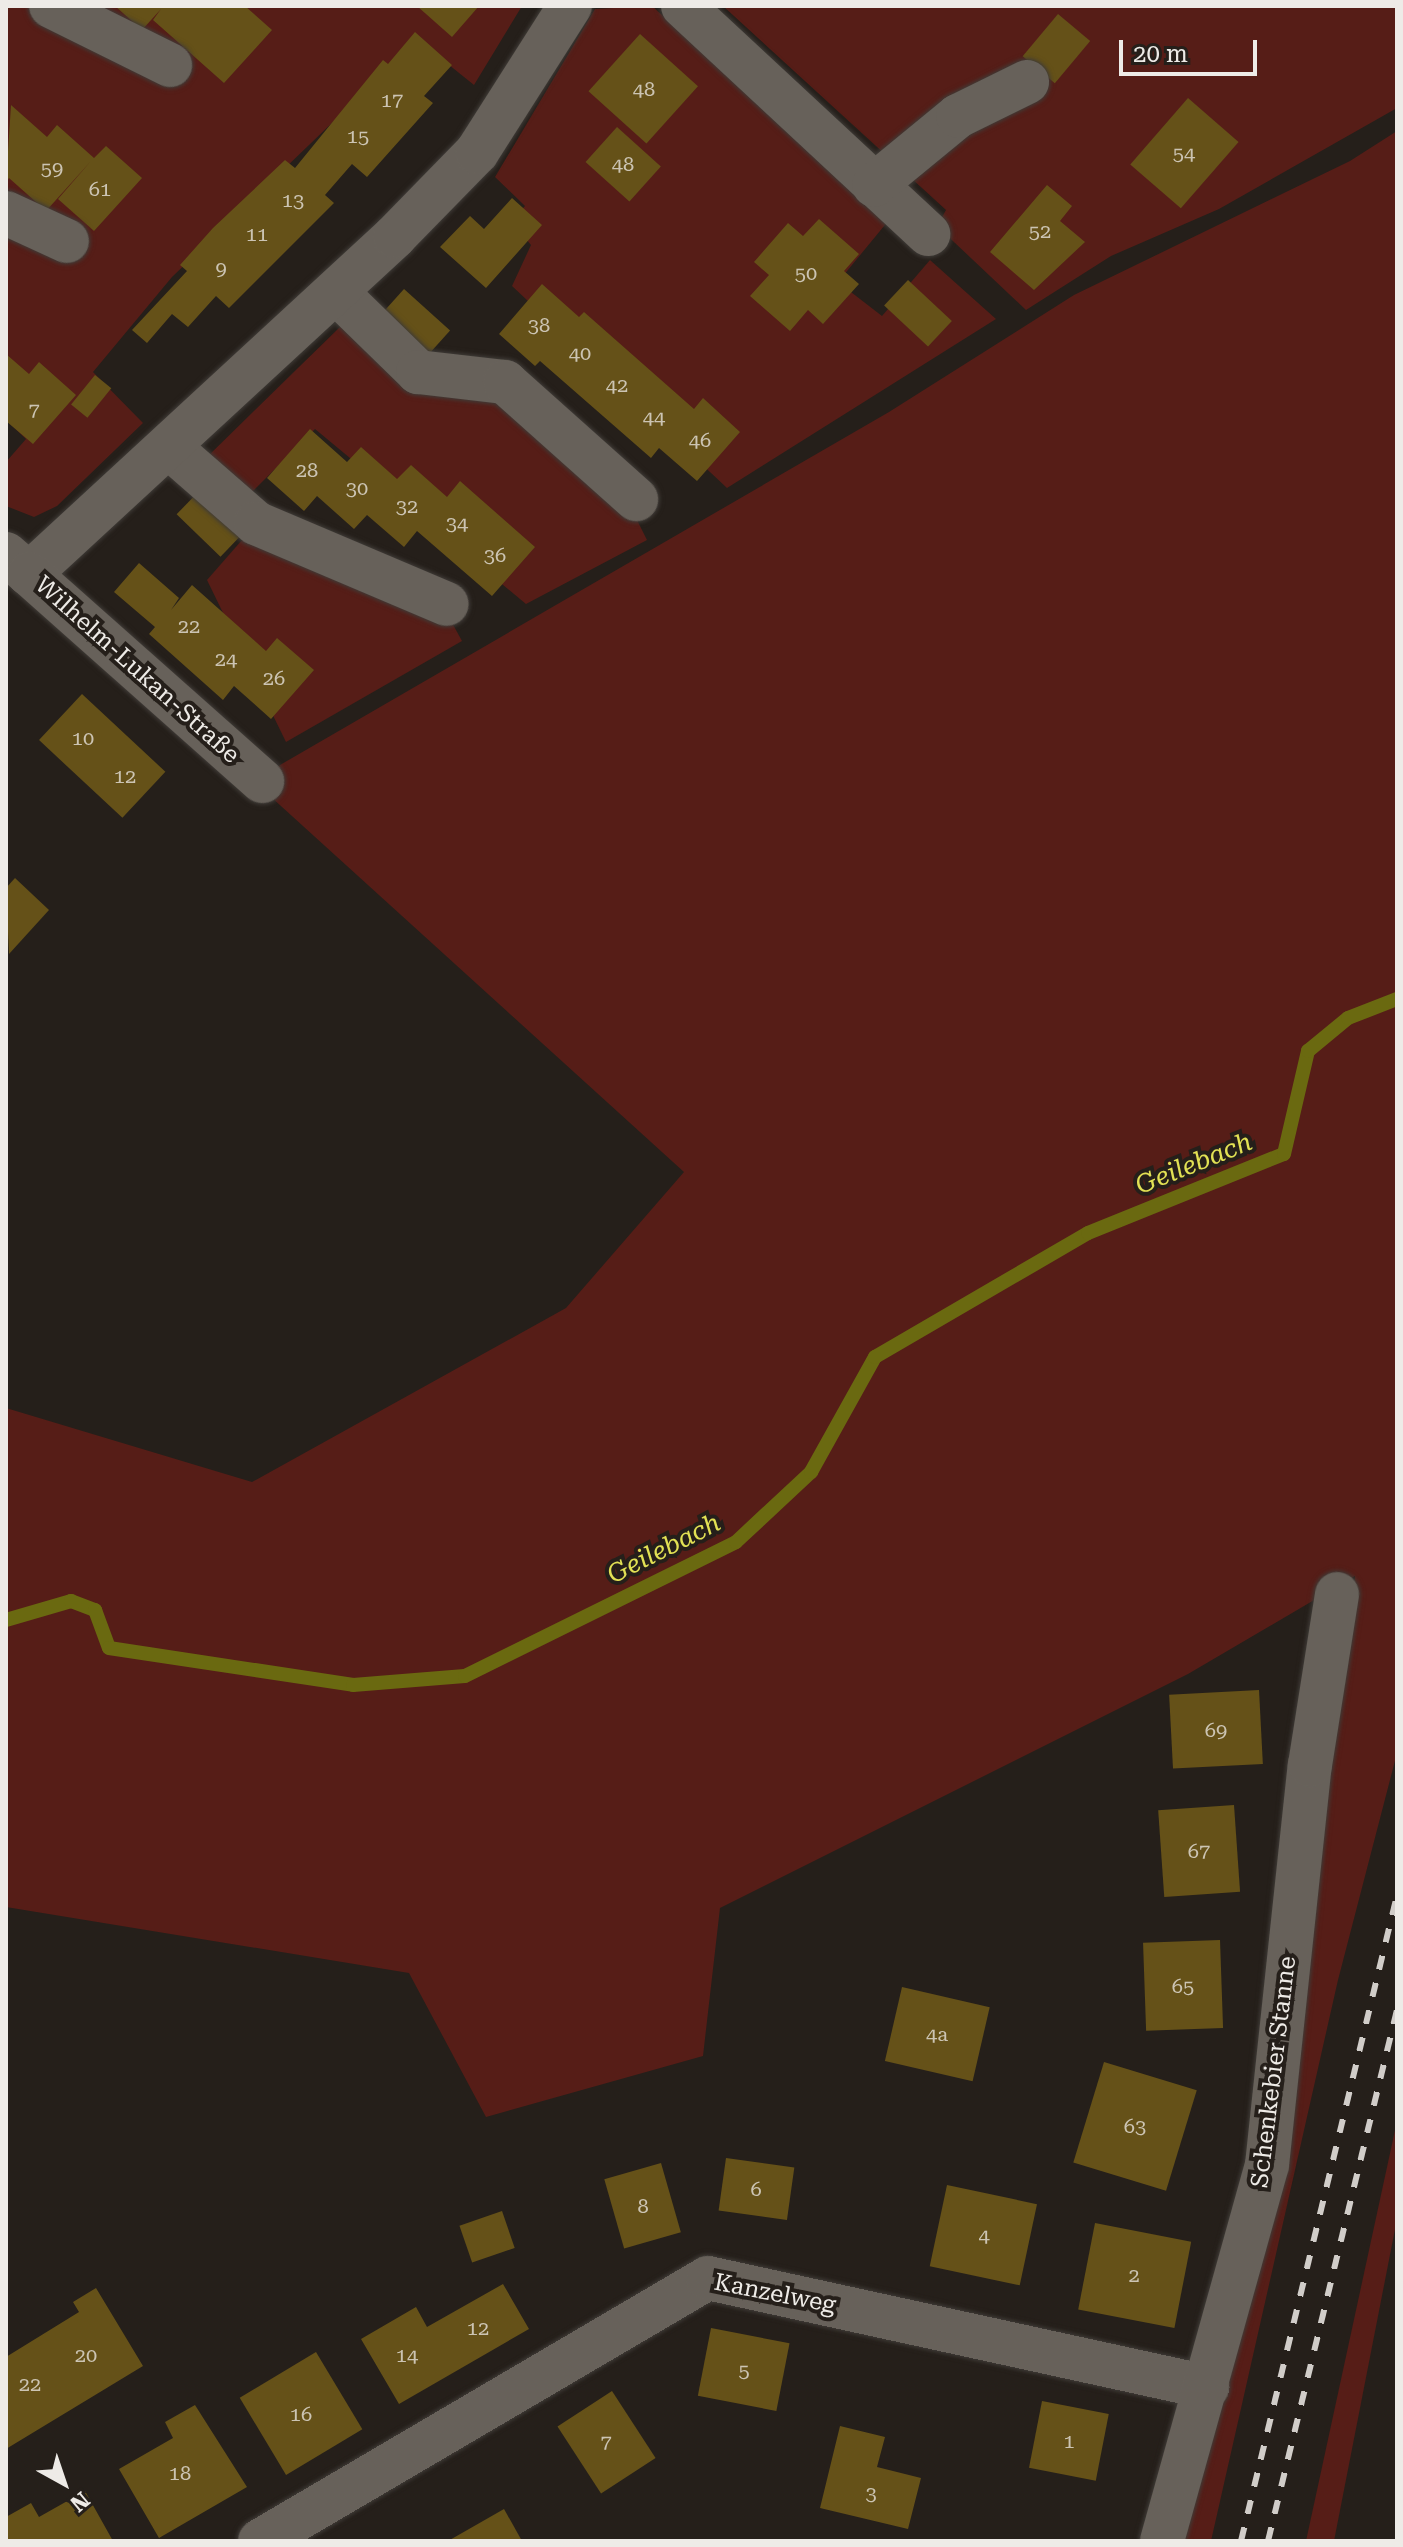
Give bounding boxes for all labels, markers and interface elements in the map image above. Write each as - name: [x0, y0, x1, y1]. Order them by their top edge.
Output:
- scale bar: [1123, 24, 1261, 74]
- text: 20 m: [1133, 40, 1188, 68]
- house number: 48: [633, 77, 655, 101]
- house number: 17: [381, 88, 403, 112]
- house number: 15: [347, 124, 369, 148]
- house number: 54: [1173, 141, 1195, 165]
- house number: 48: [612, 152, 634, 176]
- house number: 59: [41, 156, 63, 180]
- house number: 61: [89, 177, 111, 201]
- house number: 13: [282, 188, 304, 212]
- house number: 52: [1029, 219, 1051, 243]
- house number: 11: [246, 222, 268, 246]
- house number: 9: [215, 256, 227, 280]
- house number: 50: [795, 261, 817, 285]
- house number: 38: [528, 313, 550, 337]
- house number: 40: [569, 341, 591, 365]
- house number: 42: [606, 373, 628, 397]
- house number: 7: [28, 398, 40, 422]
- house number: 44: [643, 405, 665, 429]
- house number: 46: [689, 428, 711, 452]
- house number: 28: [296, 458, 318, 482]
- house number: 30: [346, 476, 368, 500]
- house number: 32: [396, 494, 418, 518]
- house number: 34: [446, 511, 468, 535]
- house number: 36: [484, 543, 506, 567]
- street label: Wilhelm-Lukan-Straße: [29, 570, 245, 770]
- house number: 22: [178, 614, 200, 638]
- house number: 24: [215, 647, 237, 671]
- house number: 26: [263, 666, 285, 690]
- house number: 10: [72, 726, 94, 750]
- house number: 12: [114, 764, 136, 788]
- water label: Geilebach: [1131, 1127, 1257, 1201]
- water label: Geilebach: [602, 1507, 726, 1591]
- house number: 69: [1205, 1718, 1227, 1742]
- house number: 67: [1188, 1839, 1210, 1863]
- street label: Schenkebier Stanne: [1246, 1955, 1302, 2189]
- house number: 65: [1172, 1974, 1194, 1998]
- house number: 4a: [926, 2022, 948, 2046]
- house number: 63: [1124, 2114, 1146, 2138]
- house number: 6: [750, 2177, 762, 2201]
- house number: 8: [637, 2194, 649, 2218]
- house number: 4: [978, 2223, 990, 2247]
- house number: 2: [1128, 2263, 1140, 2287]
- street label: Kanzelweg: [712, 2268, 838, 2320]
- house number: 12: [467, 2316, 489, 2340]
- house number: 20: [75, 2343, 97, 2367]
- house number: 14: [396, 2343, 418, 2367]
- house number: 5: [738, 2358, 750, 2382]
- house number: 22: [19, 2372, 41, 2396]
- house number: 16: [290, 2402, 312, 2426]
- house number: 1: [1063, 2429, 1075, 2453]
- house number: 7: [600, 2430, 612, 2454]
- north arrow: [24, 2443, 104, 2523]
- house number: 18: [169, 2461, 191, 2485]
- house number: 3: [865, 2481, 877, 2505]
- text: N: [65, 2487, 94, 2517]

